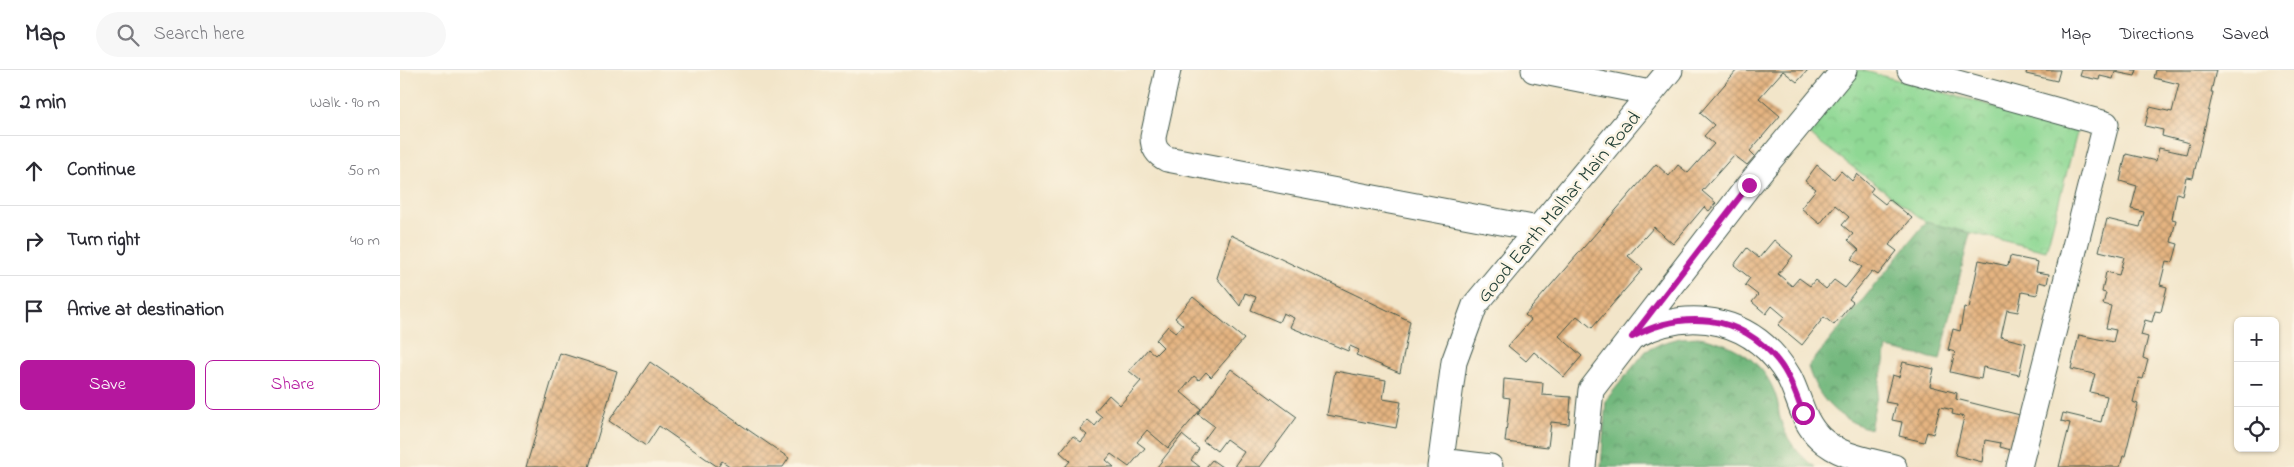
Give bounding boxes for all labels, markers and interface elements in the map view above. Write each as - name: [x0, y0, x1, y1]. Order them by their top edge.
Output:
- search box: [96, 12, 446, 57]
- text: Map: [25, 17, 66, 52]
- icon: search: [114, 21, 142, 49]
- text: Search here: [154, 21, 245, 48]
- text: Map: [2061, 22, 2091, 48]
- text: Directions: [2119, 22, 2194, 48]
- text: Saved: [2222, 22, 2269, 48]
- text: 2 min: [20, 88, 66, 118]
- text: Walk · 90 m: [310, 91, 380, 115]
- street label: Good Earth Malhar Main Road: [1471, 105, 1649, 310]
- icon: ahead: [20, 157, 48, 185]
- text: Continue: [67, 157, 135, 184]
- text: 50 m: [348, 159, 380, 183]
- route end: [1738, 174, 1761, 197]
- icon: right: [20, 227, 48, 255]
- text: Turn right: [67, 227, 140, 254]
- text: 40 m: [350, 229, 380, 253]
- icon: arrive: [20, 297, 48, 325]
- text: Arrive at destination: [67, 297, 224, 324]
- map controls: [2234, 317, 2279, 452]
- button: +: [2234, 317, 2279, 362]
- button: Save: [20, 360, 195, 410]
- button: Share: [205, 360, 380, 410]
- button: −: [2234, 362, 2279, 407]
- route start: [1792, 402, 1815, 425]
- button: locate: [2234, 407, 2279, 452]

